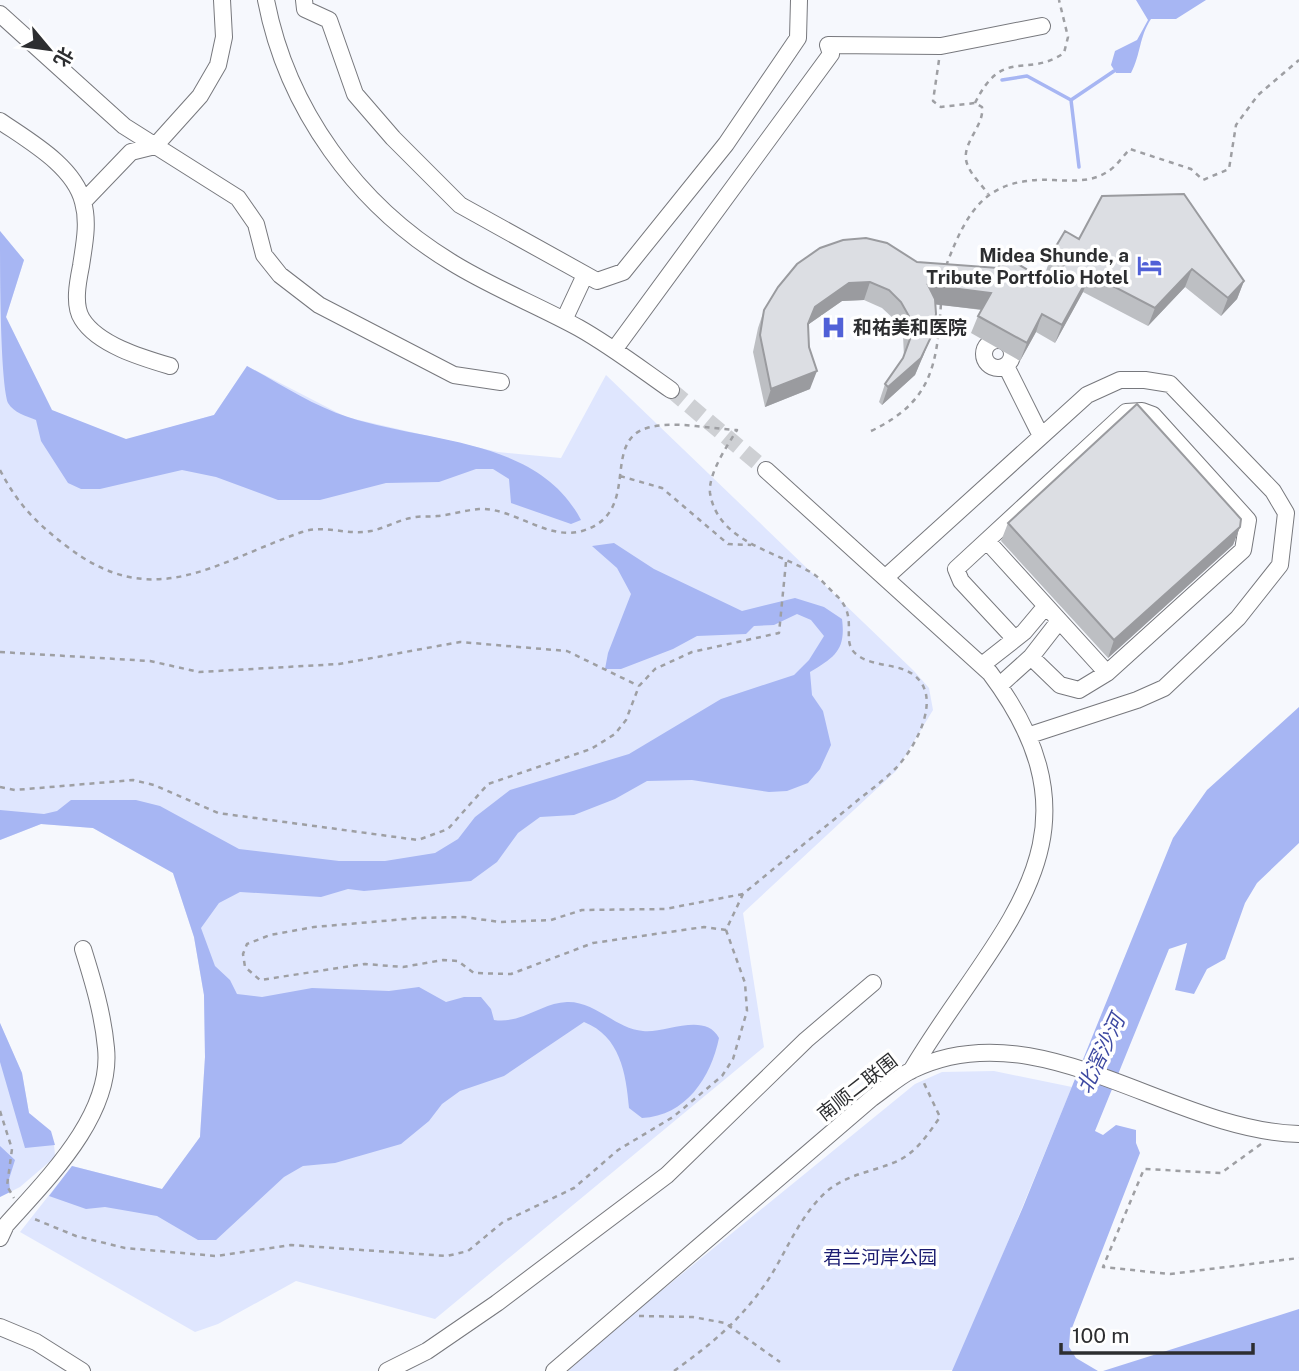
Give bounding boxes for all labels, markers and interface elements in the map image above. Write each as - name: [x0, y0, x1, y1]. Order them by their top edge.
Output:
- north arrow: [14, 14, 84, 84]
- text: 北: [50, 44, 78, 71]
- place label: Midea Shunde, a Tribute Portfolio Hotel: [926, 244, 1129, 288]
- hotel icon: Midea Shunde, a Tribute Portfolio Hotel: [1135, 252, 1163, 280]
- hospital icon: 和祐美和医院: [819, 313, 847, 341]
- place label: 和祐美和医院: [853, 316, 967, 338]
- water label: 北滘沙河: [1071, 1007, 1131, 1097]
- street label: 南顺二联围: [813, 1049, 901, 1125]
- park label: 君兰河岸公园: [823, 1246, 937, 1268]
- scale bar: [1061, 1312, 1254, 1356]
- text: 100 m: [1072, 1323, 1129, 1348]

